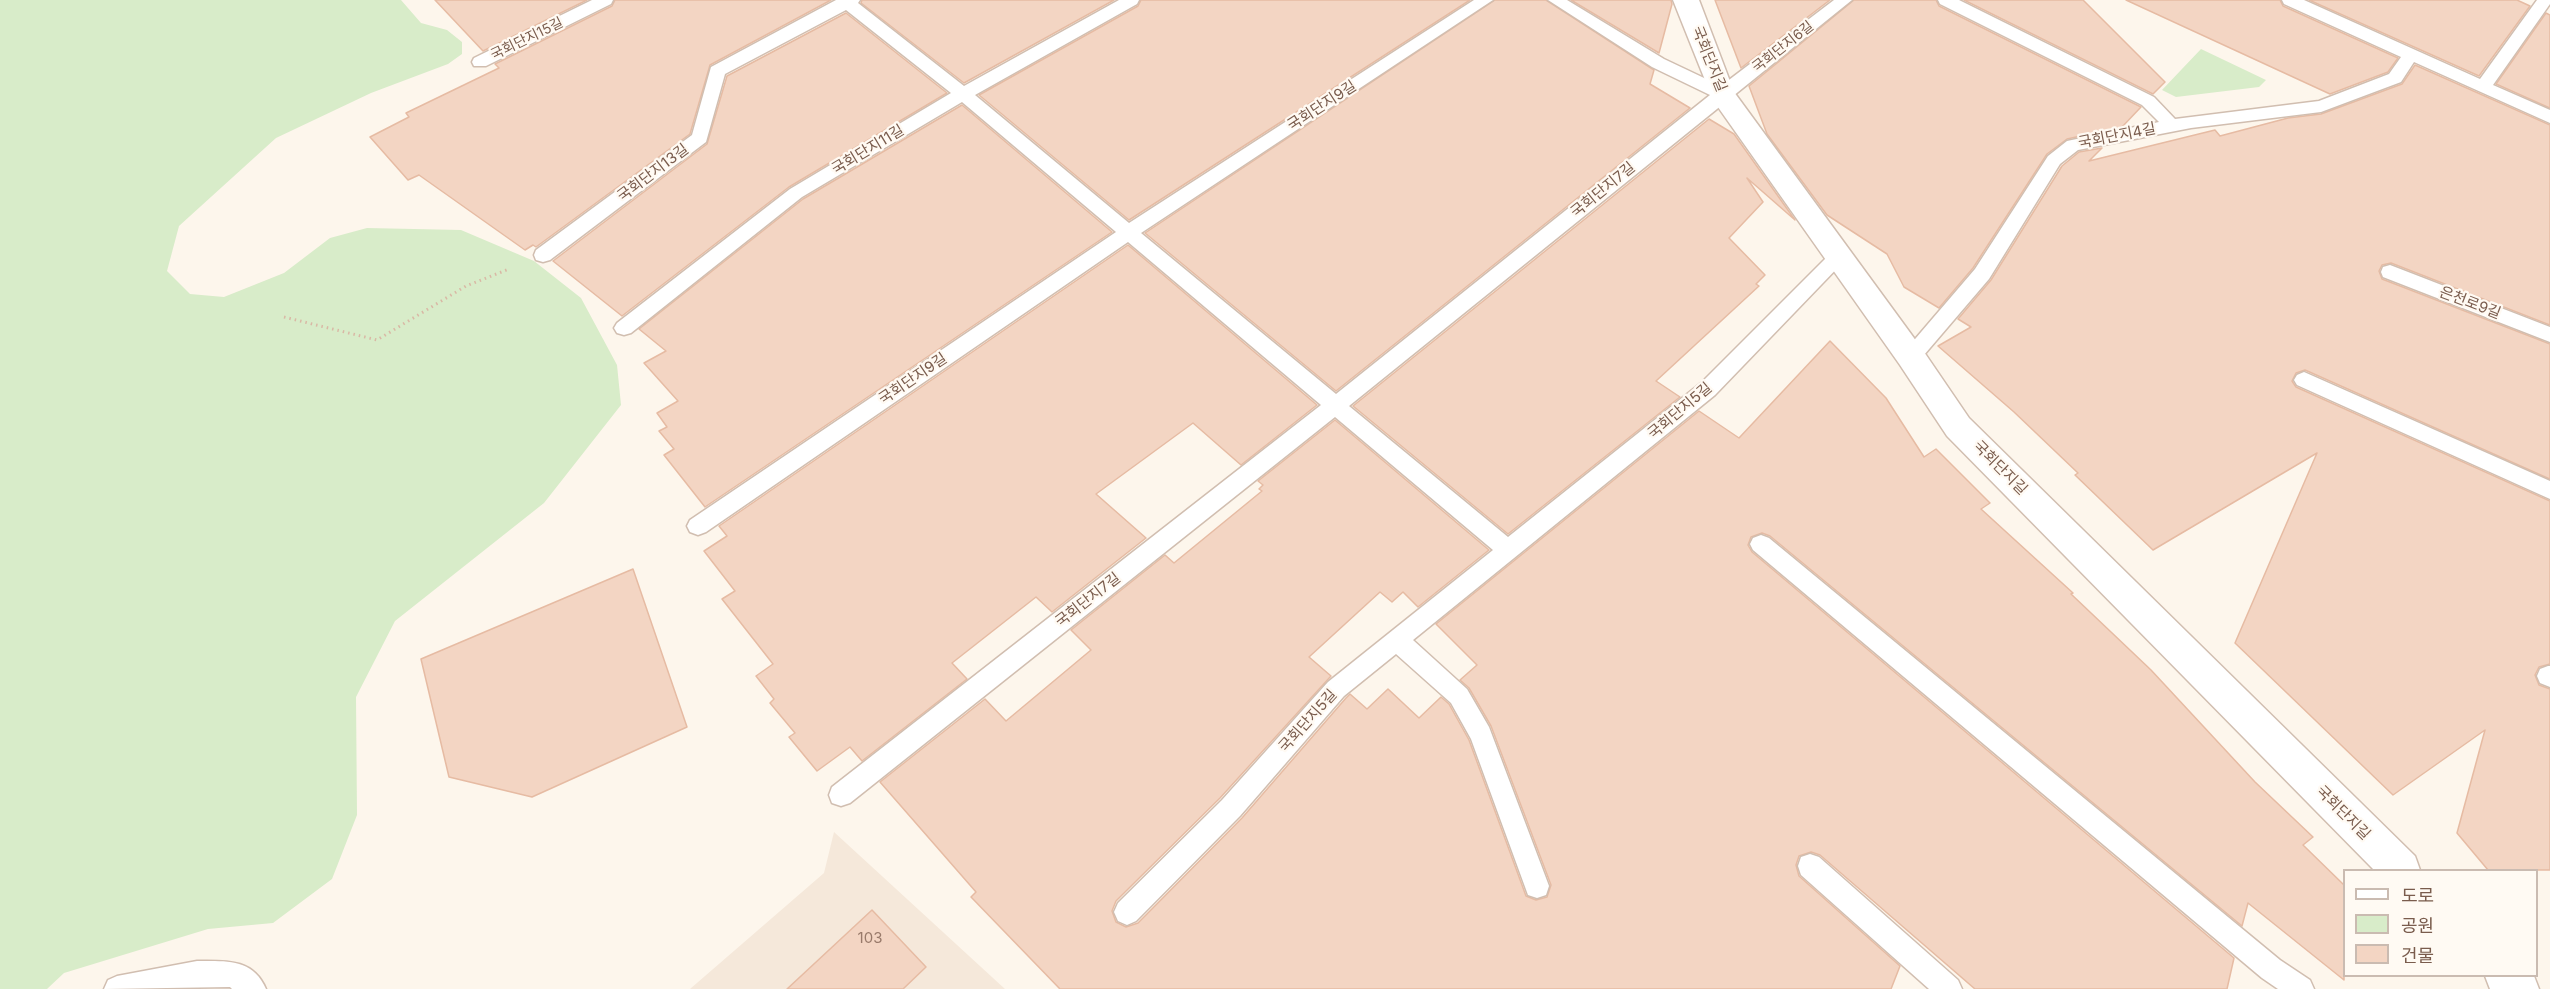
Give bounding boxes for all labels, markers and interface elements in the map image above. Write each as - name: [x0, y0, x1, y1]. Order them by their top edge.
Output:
- street label: 국회단지15길: [488, 14, 566, 64]
- street label: 국회단지6길: [1749, 18, 1817, 76]
- street label: 국회단지길: [1688, 24, 1730, 94]
- street label: 국회단지9길: [1284, 77, 1360, 135]
- street label: 국회단지4길: [2077, 120, 2157, 152]
- street label: 국회단지11길: [829, 121, 907, 179]
- street label: 국회단지13길: [614, 140, 692, 206]
- street label: 국회단지7길: [1567, 159, 1639, 221]
- street label: 은천로9길: [2437, 283, 2503, 323]
- street label: 국회단지9길: [876, 350, 950, 408]
- street label: 국회단지5길: [1644, 379, 1716, 443]
- street label: 국회단지길: [1969, 437, 2031, 499]
- street label: 국회단지7길: [1052, 569, 1124, 631]
- street label: 국회단지5길: [1275, 686, 1341, 756]
- street label: 국회단지길: [2312, 782, 2374, 844]
- legend: [2343, 869, 2538, 977]
- text: 도로: [2401, 885, 2434, 906]
- text: 공원: [2401, 915, 2434, 936]
- house number: 103: [858, 929, 882, 947]
- text: 건물: [2401, 945, 2434, 966]

